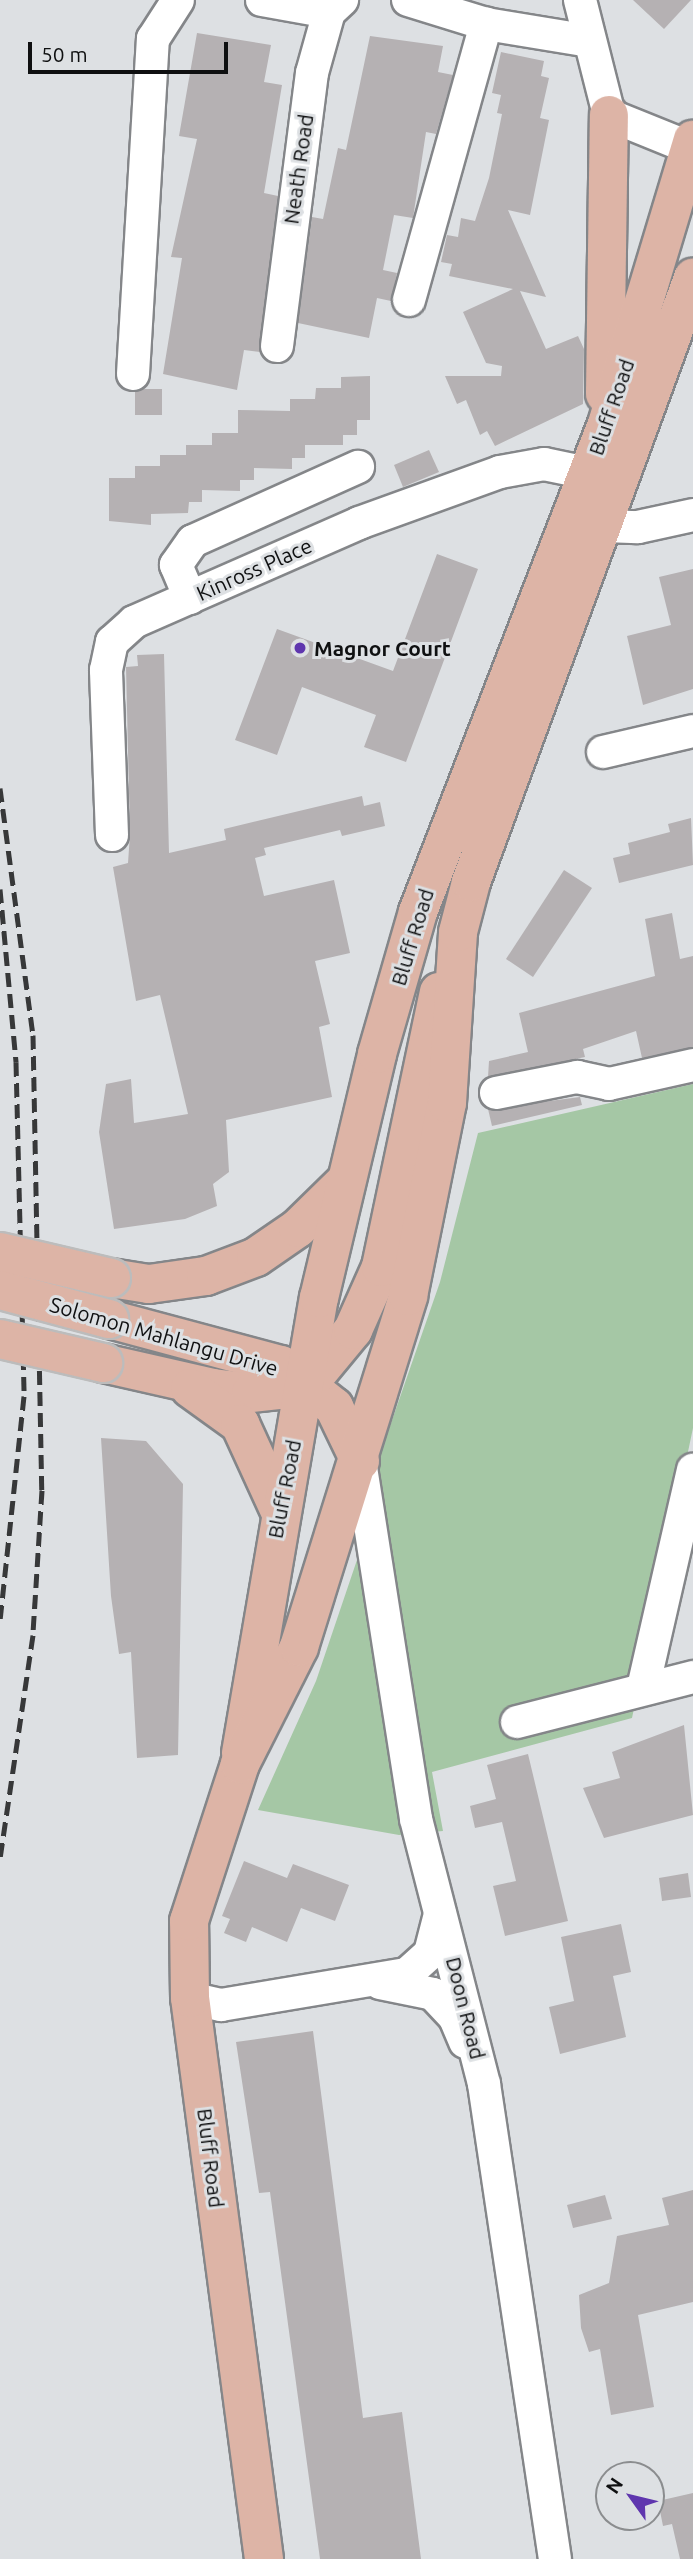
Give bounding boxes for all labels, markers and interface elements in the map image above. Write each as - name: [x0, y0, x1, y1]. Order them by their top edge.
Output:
- scale bar: [32, 28, 231, 72]
- text: 50 m: [41, 42, 88, 66]
- street label: Neath Road: [278, 112, 318, 226]
- street label: Bluff Road: [583, 356, 639, 458]
- street label: Kinross Place: [192, 532, 316, 606]
- place label: Magnor Court: [314, 635, 451, 661]
- marker: Magnor Court: [292, 640, 308, 656]
- street label: Bluff Road: [385, 885, 439, 989]
- street label: Solomon Mahlangu Drive: [47, 1291, 281, 1381]
- street label: Bluff Road: [262, 1437, 306, 1541]
- street label: Doon Road: [441, 1954, 491, 2062]
- street label: Bluff Road: [192, 2107, 230, 2209]
- north arrow: [595, 2461, 665, 2531]
- text: N: [601, 2473, 627, 2497]

